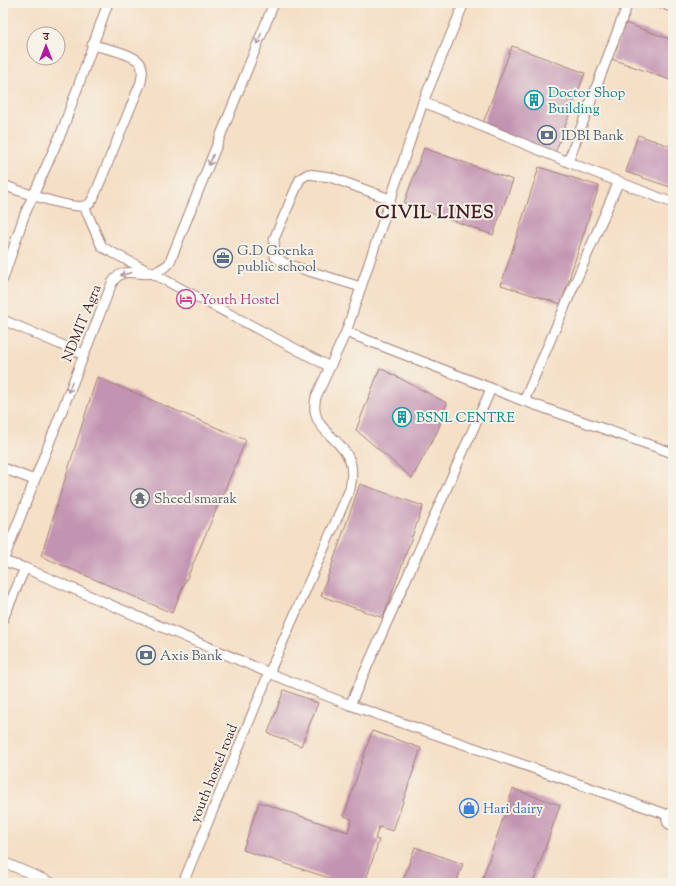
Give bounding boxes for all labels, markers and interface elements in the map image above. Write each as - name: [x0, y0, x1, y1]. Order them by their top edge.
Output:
- north arrow: [26, 26, 66, 66]
- text: उ: [42, 29, 50, 45]
- one-way arrow: [255, 33, 263, 45]
- place label: Doctor Shop Building: [548, 84, 626, 120]
- building icon: Doctor Shop Building: [523, 89, 545, 111]
- bank icon: IDBI Bank: [536, 124, 558, 146]
- place label: IDBI Bank: [561, 127, 625, 147]
- one-way arrow: [207, 153, 214, 165]
- district label: CIVIL LINES: [375, 201, 495, 227]
- place label: G.D Goenka public school: [237, 242, 316, 278]
- office icon: G.D Goenka public school: [212, 247, 234, 269]
- one-way arrow: [120, 270, 133, 278]
- street label: NDMIT Agra: [58, 282, 108, 365]
- hotel icon: Youth Hostel: [175, 288, 197, 310]
- place label: Youth Hostel: [200, 291, 280, 311]
- one-way arrow: [66, 380, 74, 392]
- building icon: BSNL CENTRE: [391, 406, 413, 428]
- place label: BSNL CENTRE: [416, 409, 515, 429]
- temple icon: Sheed smarak: [129, 487, 151, 509]
- place label: Sheed smarak: [154, 490, 237, 510]
- bank icon: Axis Bank: [135, 644, 157, 666]
- place label: Axis Bank: [160, 647, 223, 667]
- street label: youth hostel road: [186, 721, 244, 826]
- shop icon: Hari dairy: [458, 797, 480, 819]
- place label: Hari dairy: [483, 800, 543, 820]

